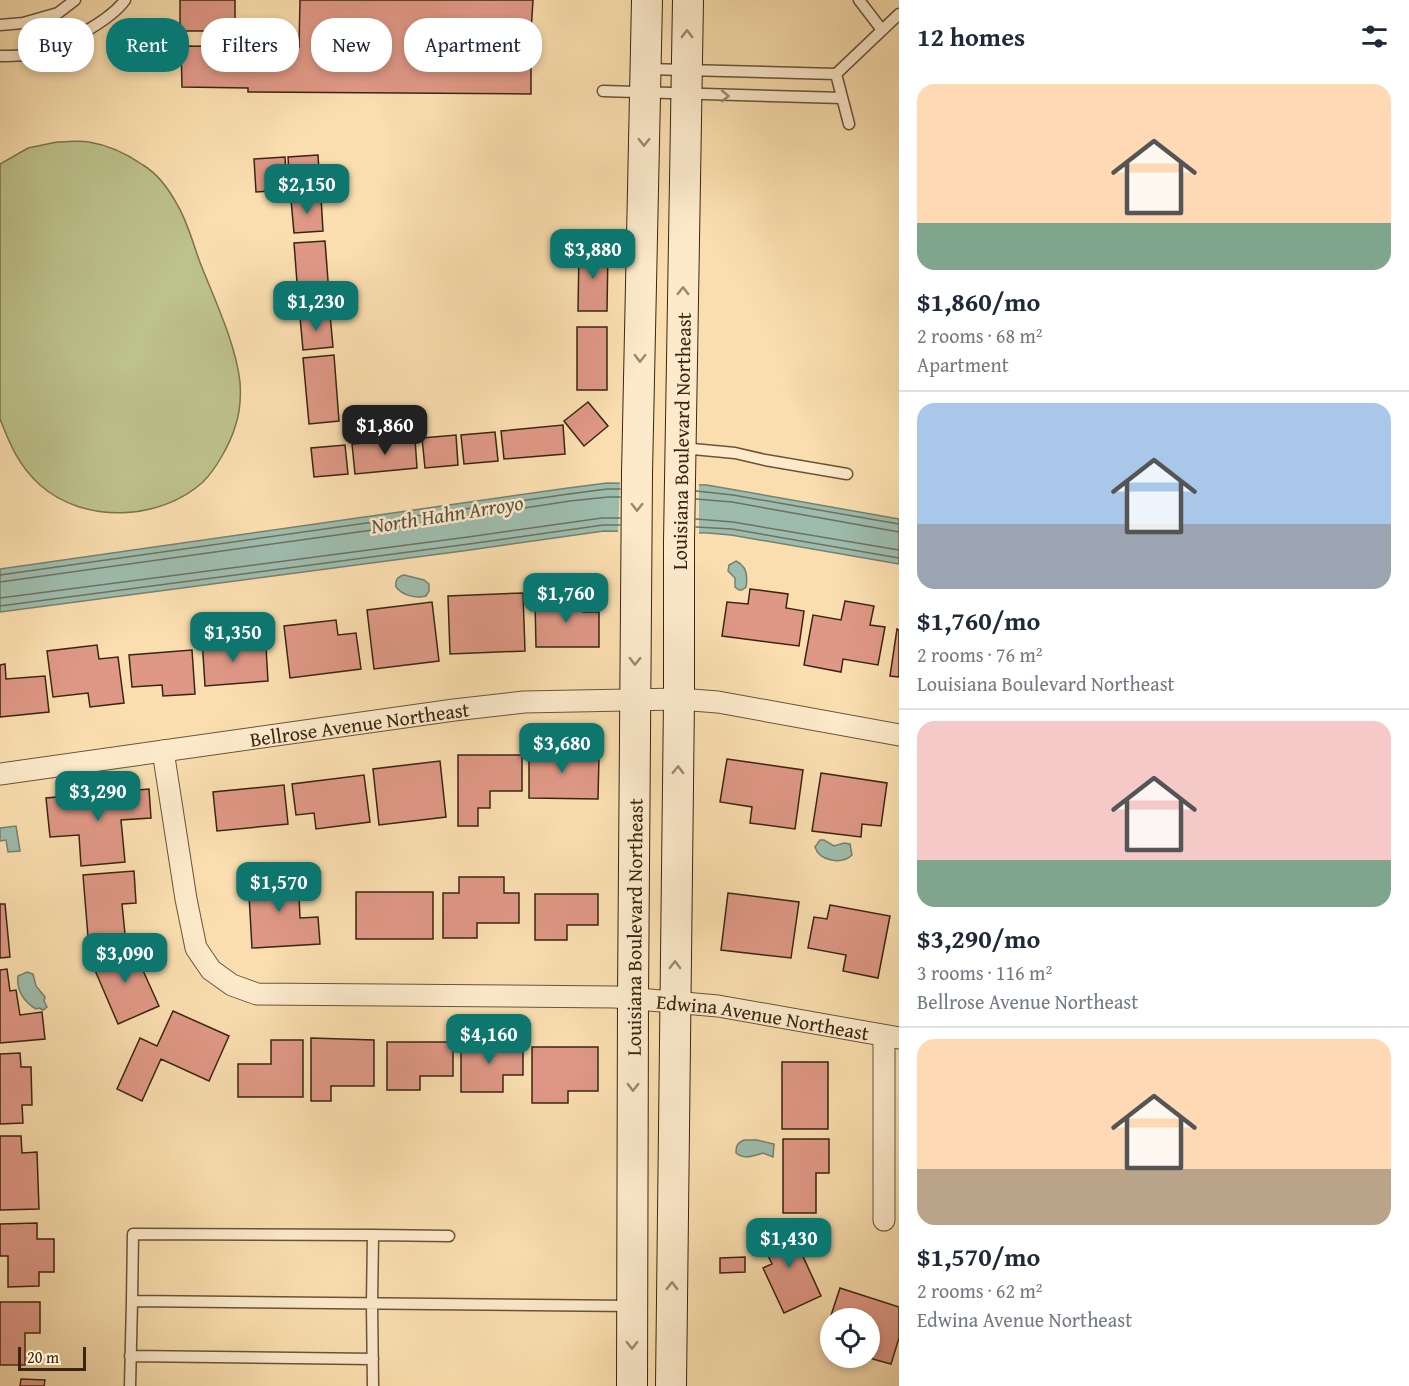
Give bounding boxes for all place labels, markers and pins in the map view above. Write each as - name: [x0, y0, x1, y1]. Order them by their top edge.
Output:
- pin: $2,150: [258, 164, 356, 215]
- pin: $3,880: [544, 229, 642, 280]
- pin: $1,230: [267, 281, 365, 332]
- pin: $1,860: [336, 405, 434, 456]
- pin: $1,760: [517, 573, 615, 624]
- pin: $1,350: [184, 612, 282, 663]
- pin: $3,680: [513, 723, 611, 774]
- pin: $3,290: [49, 771, 147, 822]
- pin: $1,570: [230, 862, 328, 913]
- pin: $3,090: [76, 933, 174, 984]
- pin: $4,160: [440, 1014, 538, 1065]
- pin: $1,430: [740, 1218, 838, 1269]

